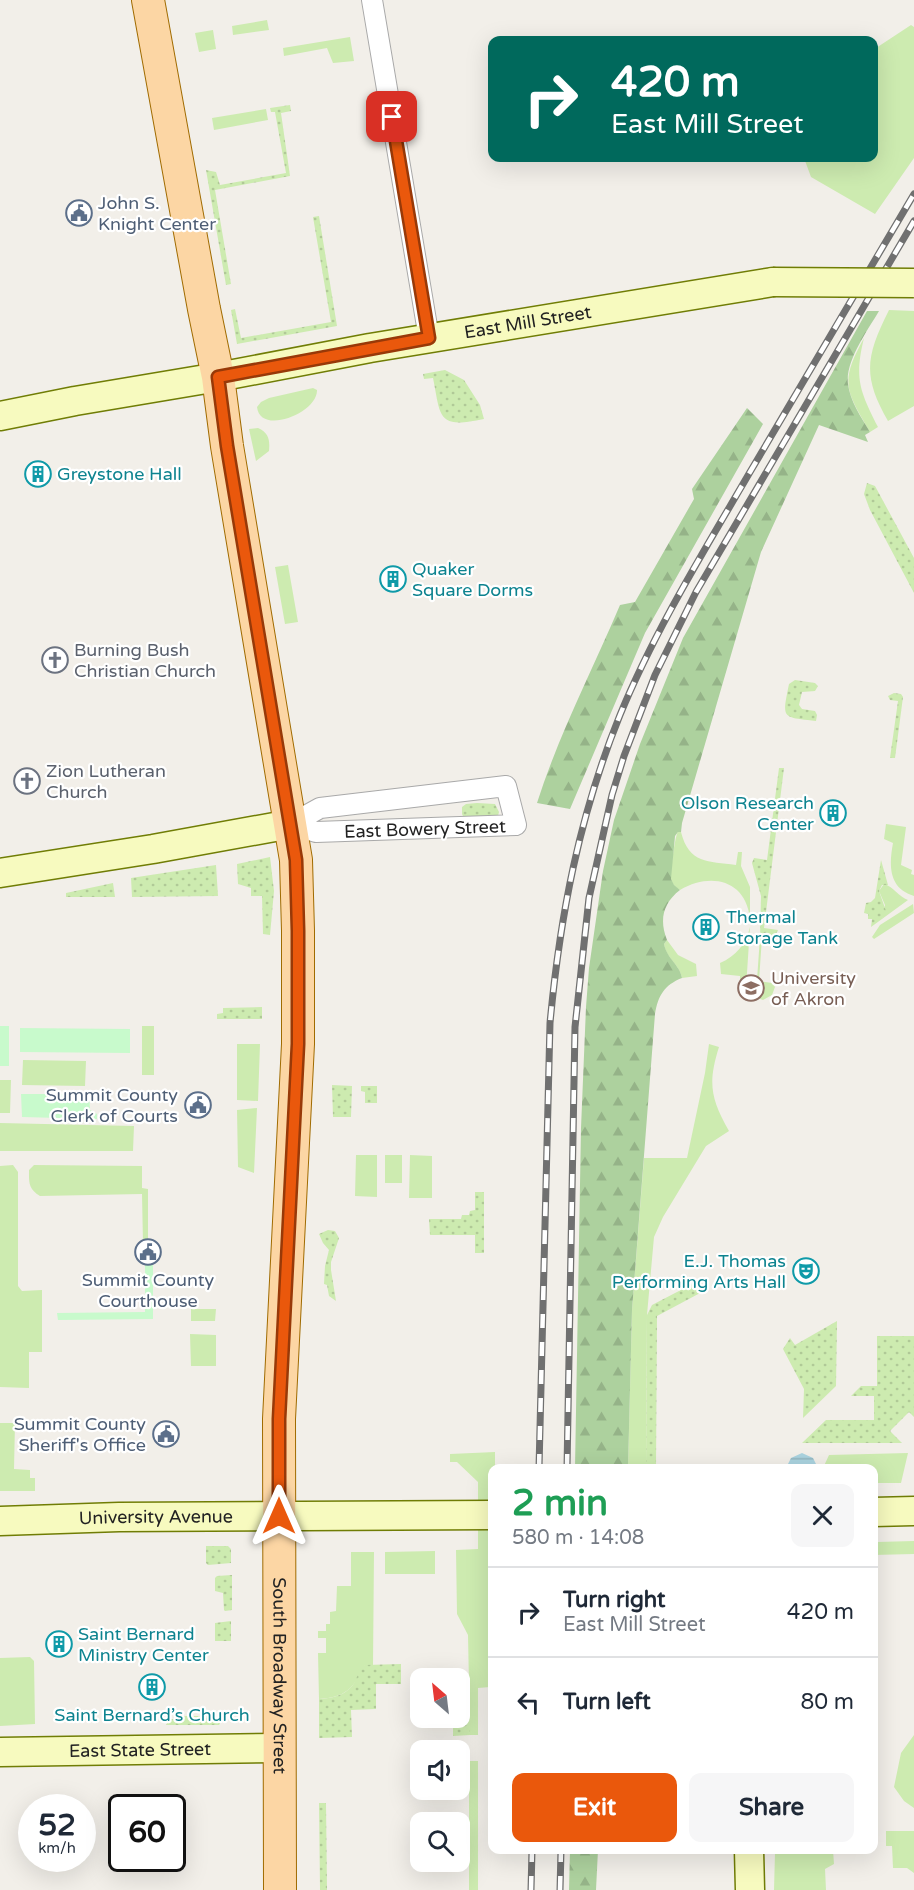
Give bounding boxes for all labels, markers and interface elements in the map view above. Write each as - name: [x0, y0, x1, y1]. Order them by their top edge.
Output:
- text: 420 m: [611, 57, 740, 108]
- icon: right: [512, 60, 590, 138]
- pin: [366, 91, 417, 142]
- icon: arrive: [375, 100, 408, 133]
- text: East Mill Street: [611, 108, 804, 141]
- place label: John S. Knight Center: [98, 192, 216, 235]
- public building icon: John S. Knight Center: [64, 198, 94, 228]
- street label: East Mill Street: [462, 301, 593, 343]
- building icon: Greystone Hall: [23, 459, 53, 489]
- place label: Greystone Hall: [57, 463, 182, 485]
- place label: Quaker Square Dorms: [412, 558, 533, 601]
- building icon: Quaker Square Dorms: [378, 564, 408, 594]
- place label: Burning Bush Christian Church: [74, 639, 216, 682]
- church icon: Burning Bush Christian Church: [40, 645, 70, 675]
- place label: Zion Lutheran Church: [46, 760, 166, 803]
- church icon: Zion Lutheran Church: [12, 766, 42, 796]
- place label: Olson Research Center: [681, 792, 814, 835]
- building icon: Olson Research Center: [818, 798, 848, 828]
- street label: East Bowery Street: [344, 815, 506, 843]
- place label: Thermal Storage Tank: [726, 906, 838, 949]
- building icon: Thermal Storage Tank: [691, 912, 721, 942]
- place label: University of Akron: [771, 967, 856, 1010]
- school or university icon: University of Akron: [736, 973, 766, 1003]
- place label: Summit County Clerk of Courts: [46, 1084, 178, 1127]
- public building icon: Summit County Clerk of Courts: [183, 1090, 213, 1120]
- public building icon: Summit County Courthouse: [133, 1237, 163, 1267]
- place label: E.J. Thomas Performing Arts Hall: [612, 1250, 786, 1293]
- theatre icon: E.J. Thomas Performing Arts Hall: [791, 1256, 821, 1286]
- place label: Summit County Courthouse: [82, 1269, 214, 1312]
- place label: Summit County Sheriff's Office: [14, 1413, 146, 1456]
- public building icon: Summit County Sheriff's Office: [151, 1419, 181, 1449]
- text: 2 min: [512, 1482, 608, 1525]
- position arrow: [247, 1484, 311, 1548]
- button: close: [791, 1484, 854, 1547]
- street label: University Avenue: [79, 1505, 233, 1529]
- text: 580 m · 14:08: [512, 1526, 644, 1550]
- street label: South Broadway Street: [268, 1577, 291, 1774]
- text: Turn right: [563, 1587, 665, 1613]
- icon: right: [512, 1596, 545, 1629]
- text: 420 m: [787, 1599, 854, 1625]
- text: East Mill Street: [563, 1613, 706, 1637]
- place label: Saint Bernard Ministry Center: [78, 1623, 209, 1666]
- building icon: Saint Bernard Ministry Center: [44, 1629, 74, 1659]
- north arrow: [410, 1668, 470, 1728]
- map controls: [410, 1668, 470, 1872]
- building icon: Saint Bernard’s Church: [137, 1672, 167, 1702]
- icon: left: [512, 1686, 545, 1719]
- text: Turn left: [563, 1689, 651, 1715]
- text: 80 m: [800, 1689, 854, 1715]
- place label: Saint Bernard’s Church: [54, 1704, 250, 1726]
- street label: East State Street: [69, 1738, 211, 1762]
- button: sound: [410, 1740, 470, 1800]
- button: Exit: [512, 1773, 677, 1842]
- button: Share: [689, 1773, 854, 1842]
- speed limit sign: 60: [108, 1794, 186, 1872]
- text: 52: [38, 1807, 76, 1844]
- button: search: [410, 1812, 470, 1872]
- text: km/h: [38, 1839, 76, 1857]

